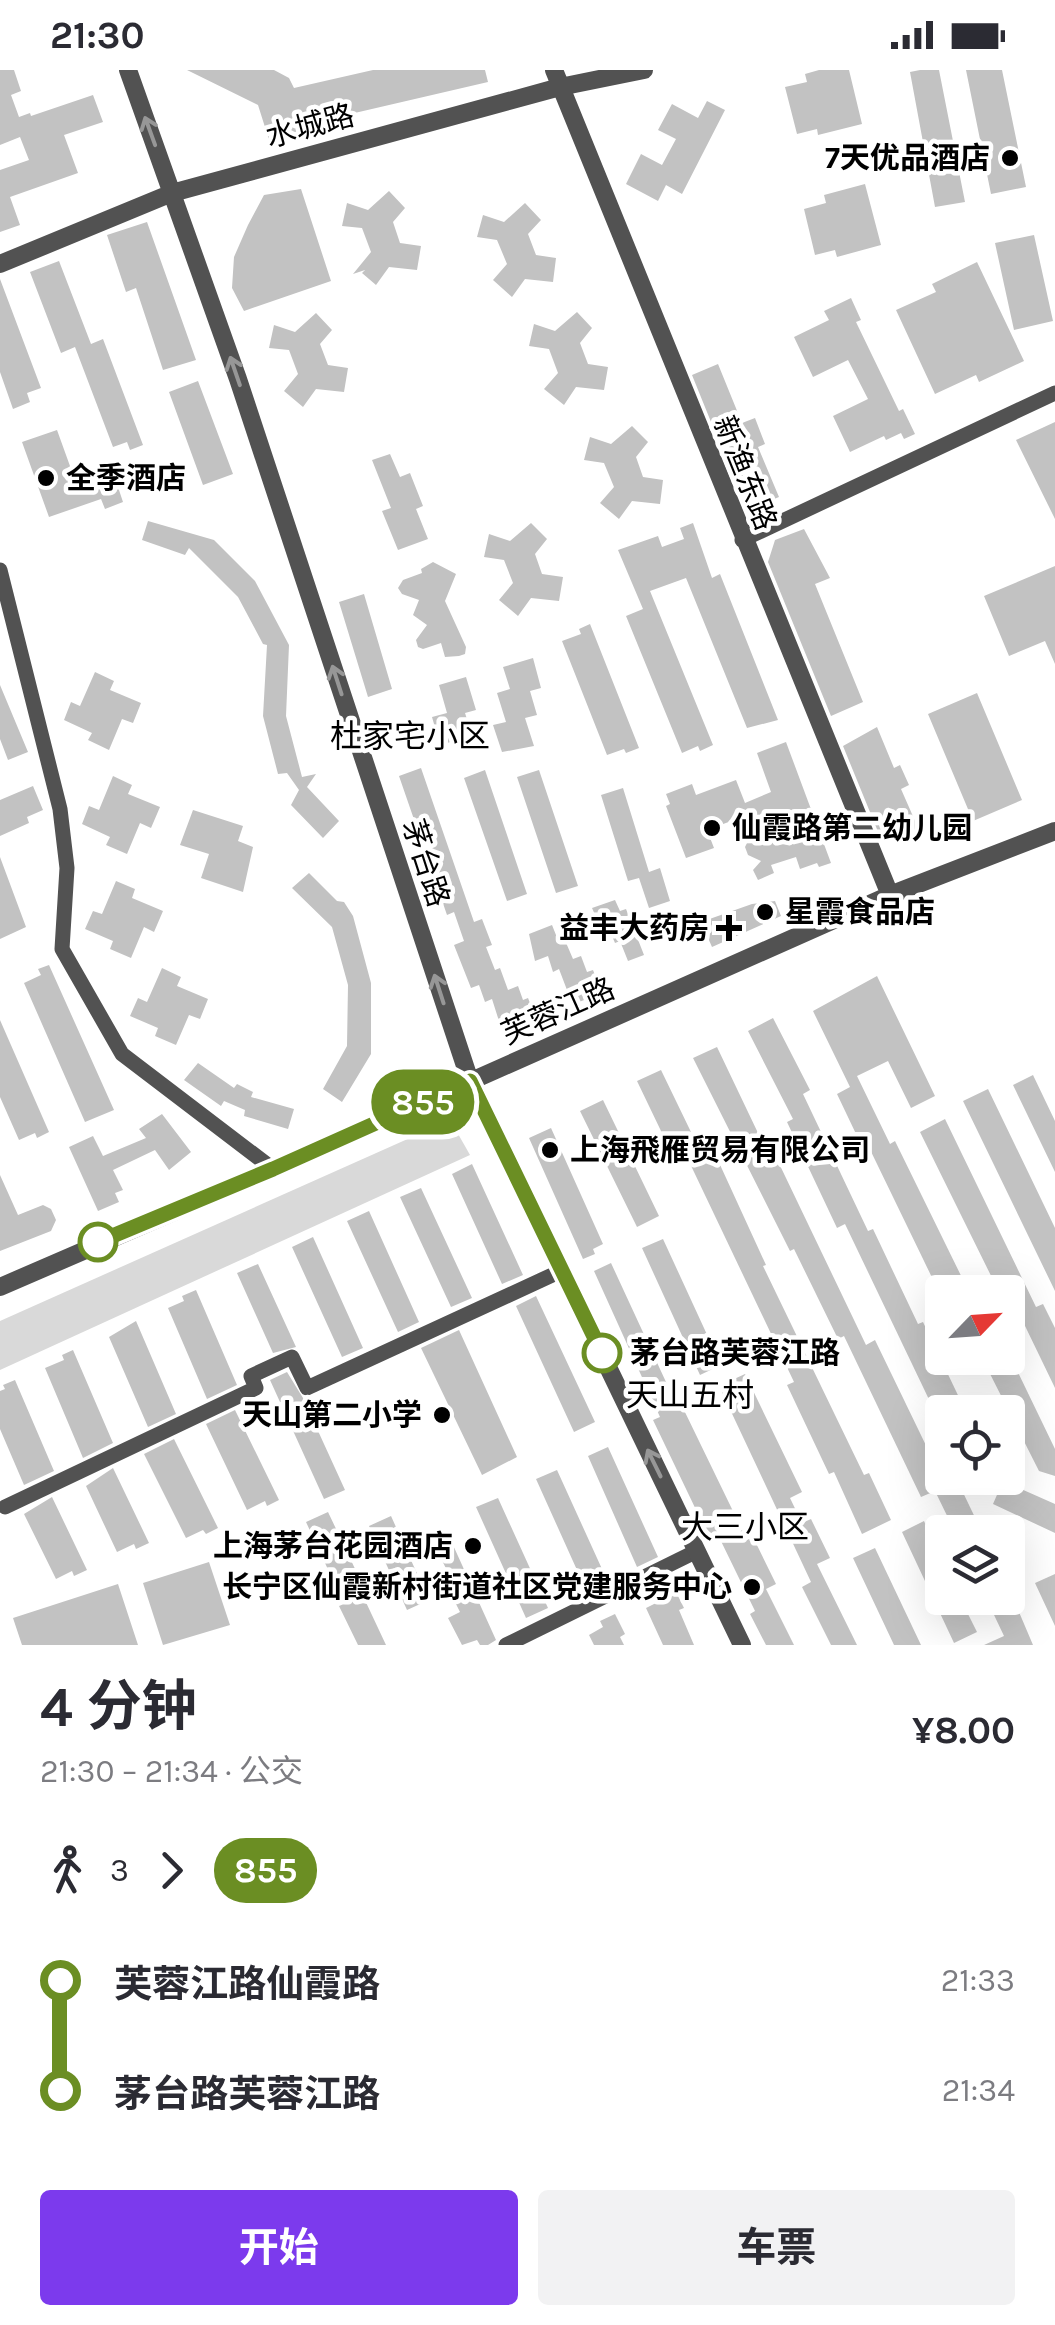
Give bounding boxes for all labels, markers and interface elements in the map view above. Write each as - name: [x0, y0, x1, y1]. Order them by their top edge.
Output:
- text: 21:30: [50, 13, 144, 58]
- street label: 水城路: [262, 97, 358, 155]
- one-way arrow: [140, 117, 158, 148]
- place label: 7天优品酒店: [825, 140, 990, 176]
- marker: 7天优品酒店: [999, 147, 1021, 169]
- one-way arrow: [225, 357, 243, 388]
- street label: 新渔东路: [706, 411, 784, 535]
- place label: 全季酒店: [66, 460, 186, 496]
- marker: 全季酒店: [35, 467, 57, 489]
- one-way arrow: [327, 665, 345, 696]
- district label: 杜家宅小区: [330, 718, 490, 755]
- place label: 仙霞路第二幼儿园: [732, 810, 972, 846]
- street label: 茅台路: [395, 815, 457, 911]
- marker: 仙霞路第二幼儿园: [701, 817, 723, 839]
- place label: 星霞食品店: [785, 894, 935, 930]
- marker: 星霞食品店: [754, 901, 776, 923]
- place label: 益丰大药房: [559, 910, 709, 946]
- marker: 益丰大药房: [718, 917, 740, 939]
- street label: 芙蓉江路: [496, 970, 620, 1052]
- one-way arrow: [428, 973, 446, 1005]
- line badge: 855: [366, 1070, 480, 1134]
- text: 855: [391, 1082, 455, 1123]
- place label: 上海飛雁贸易有限公司: [570, 1132, 870, 1168]
- marker: 上海飛雁贸易有限公司: [539, 1139, 561, 1161]
- unlabelled marker: [79, 1223, 117, 1261]
- north arrow: [925, 1275, 1025, 1375]
- map controls: [925, 1275, 1025, 1615]
- marker: 茅台路芙蓉江路: [583, 1334, 621, 1372]
- place label: 茅台路芙蓉江路: [630, 1335, 840, 1371]
- district label: 天山五村: [626, 1377, 754, 1414]
- button: locate: [925, 1395, 1025, 1495]
- place label: 天山第二小学: [242, 1397, 422, 1433]
- marker: 天山第二小学: [431, 1404, 453, 1426]
- one-way arrow: [644, 1448, 663, 1478]
- district label: 大三小区: [681, 1509, 809, 1546]
- button: layers: [925, 1515, 1025, 1615]
- place label: 上海茅台花园酒店: [213, 1528, 453, 1564]
- marker: 上海茅台花园酒店: [462, 1535, 484, 1557]
- place label: 长宁区仙霞新村街道社区党建服务中心: [222, 1569, 732, 1605]
- marker: 长宁区仙霞新村街道社区党建服务中心: [741, 1576, 763, 1598]
- text: 4 分钟: [40, 1675, 197, 1739]
- text: ¥8.00: [912, 1708, 1015, 1753]
- text: 21:30 – 21:34 · 公交: [40, 1753, 303, 1790]
- icon: walk: [40, 1843, 95, 1898]
- icon: forward: [144, 1843, 199, 1898]
- text: 855: [234, 1850, 297, 1891]
- text: 3: [110, 1852, 129, 1889]
- text: 芙蓉江路仙霞路: [114, 1962, 380, 2007]
- text: 21:33: [941, 1962, 1015, 1999]
- text: 茅台路芙蓉江路: [114, 2072, 380, 2117]
- text: 21:34: [942, 2072, 1015, 2109]
- button: 开始: [40, 2190, 518, 2305]
- button: 车票: [538, 2190, 1015, 2305]

